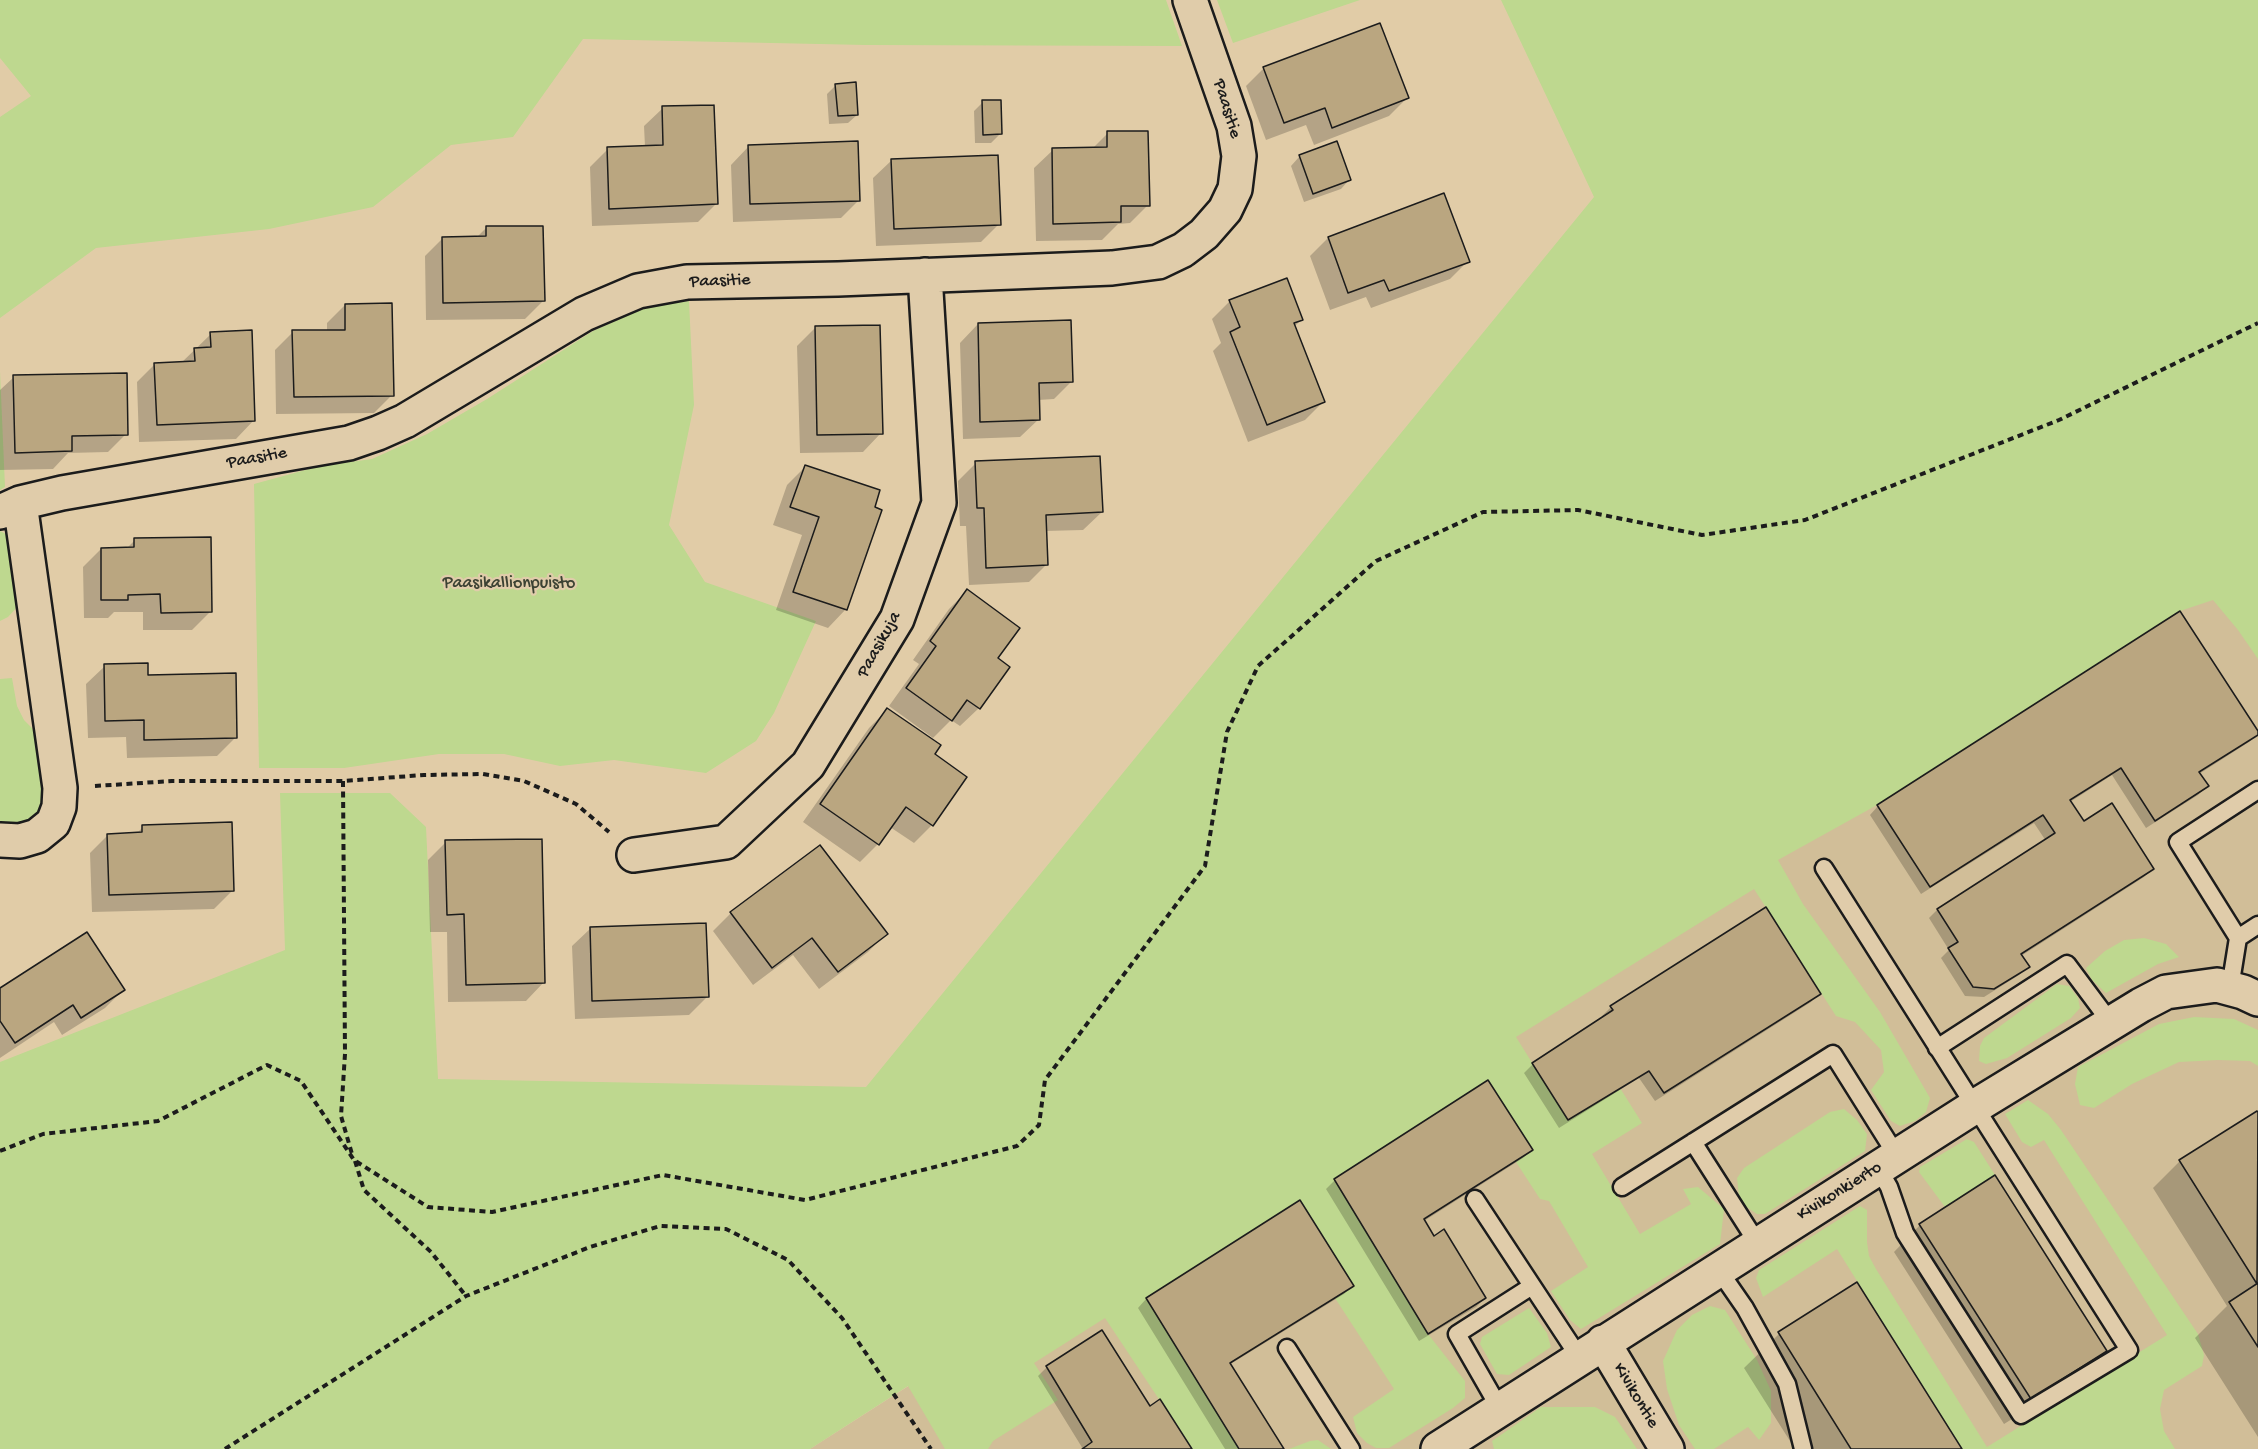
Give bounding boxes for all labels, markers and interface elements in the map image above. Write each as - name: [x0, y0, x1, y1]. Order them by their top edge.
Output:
- street label: Paasitie: [1207, 77, 1245, 141]
- street label: Paasitie: [689, 270, 751, 294]
- street label: Paasitie: [225, 443, 289, 475]
- park label: Paasikallionpuisto: [443, 573, 575, 595]
- street label: Paasikuja: [853, 608, 907, 682]
- street label: Kivikonkierto: [1794, 1157, 1886, 1227]
- street label: Kivikontie: [1607, 1360, 1663, 1432]

